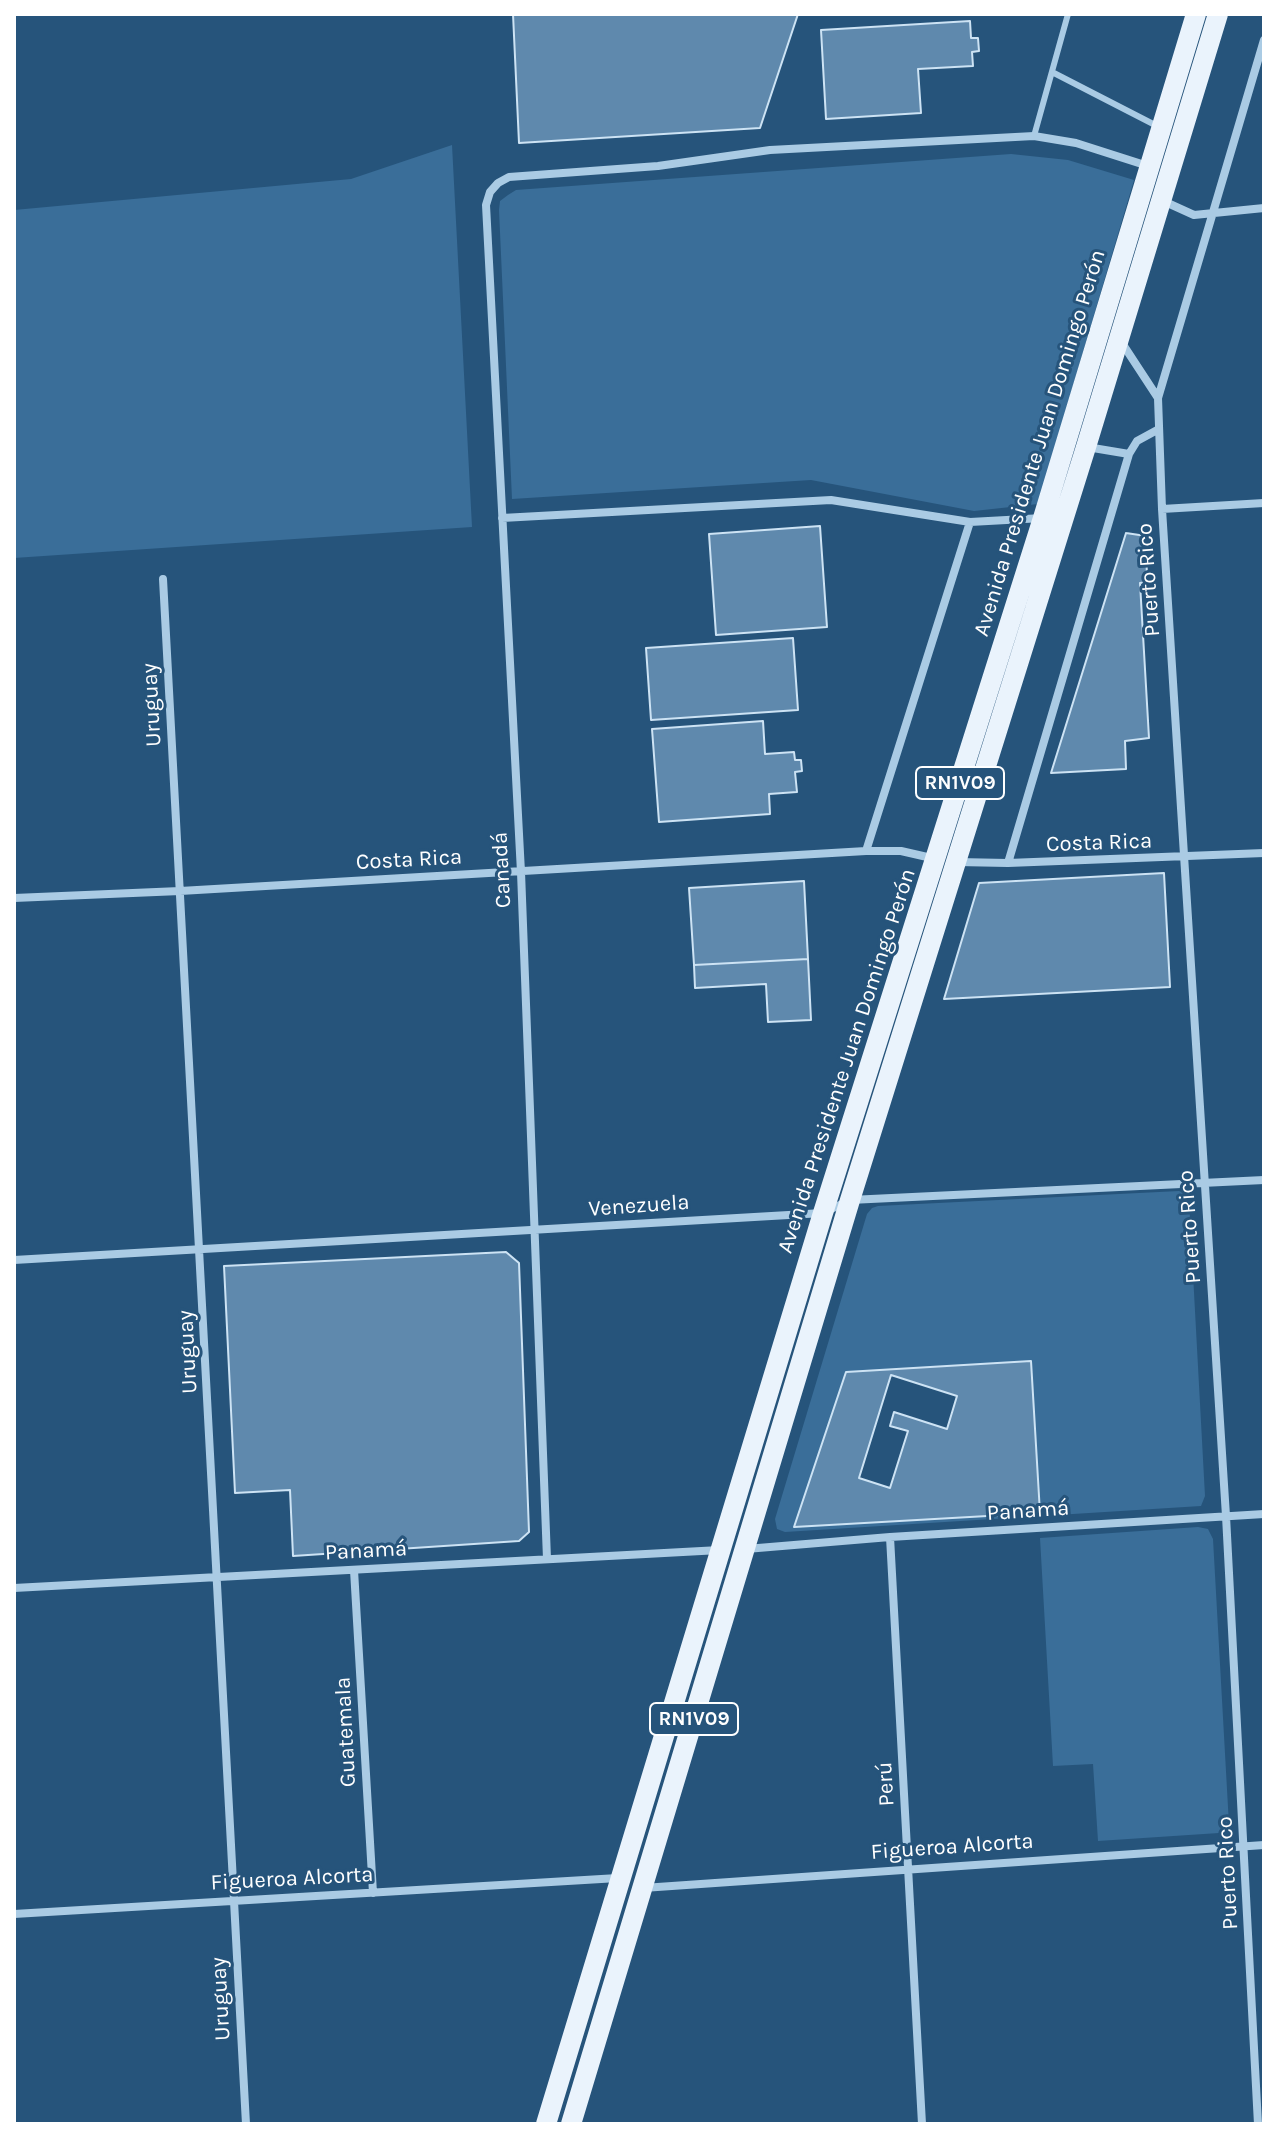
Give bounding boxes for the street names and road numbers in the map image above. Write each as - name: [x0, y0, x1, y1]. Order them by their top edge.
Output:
- street label: Avenida Presidente Juan Domingo Perón: [968, 247, 1112, 639]
- street label: Puerto Rico: [1132, 522, 1166, 638]
- street label: Uruguay: [137, 663, 167, 747]
- road number: RN1V09: [916, 767, 1004, 799]
- street label: Costa Rica: [1045, 828, 1153, 858]
- street label: Canadá: [487, 831, 517, 909]
- street label: Costa Rica: [355, 844, 463, 876]
- street label: Avenida Presidente Juan Domingo Perón: [772, 865, 922, 1257]
- street label: Puerto Rico: [1173, 1169, 1207, 1285]
- street label: Venezuela: [588, 1189, 690, 1223]
- street label: Uruguay: [173, 1310, 203, 1394]
- street label: Panamá: [986, 1495, 1070, 1527]
- street label: Panamá: [324, 1536, 408, 1566]
- street label: Guatemala: [330, 1676, 362, 1788]
- road number: RN1V09: [650, 1703, 738, 1735]
- street label: Perú: [872, 1761, 900, 1807]
- street label: Puerto Rico: [1212, 1816, 1244, 1930]
- street label: Figueroa Alcorta: [870, 1828, 1034, 1866]
- street label: Figueroa Alcorta: [210, 1862, 374, 1896]
- street label: Uruguay: [206, 1957, 236, 2041]

